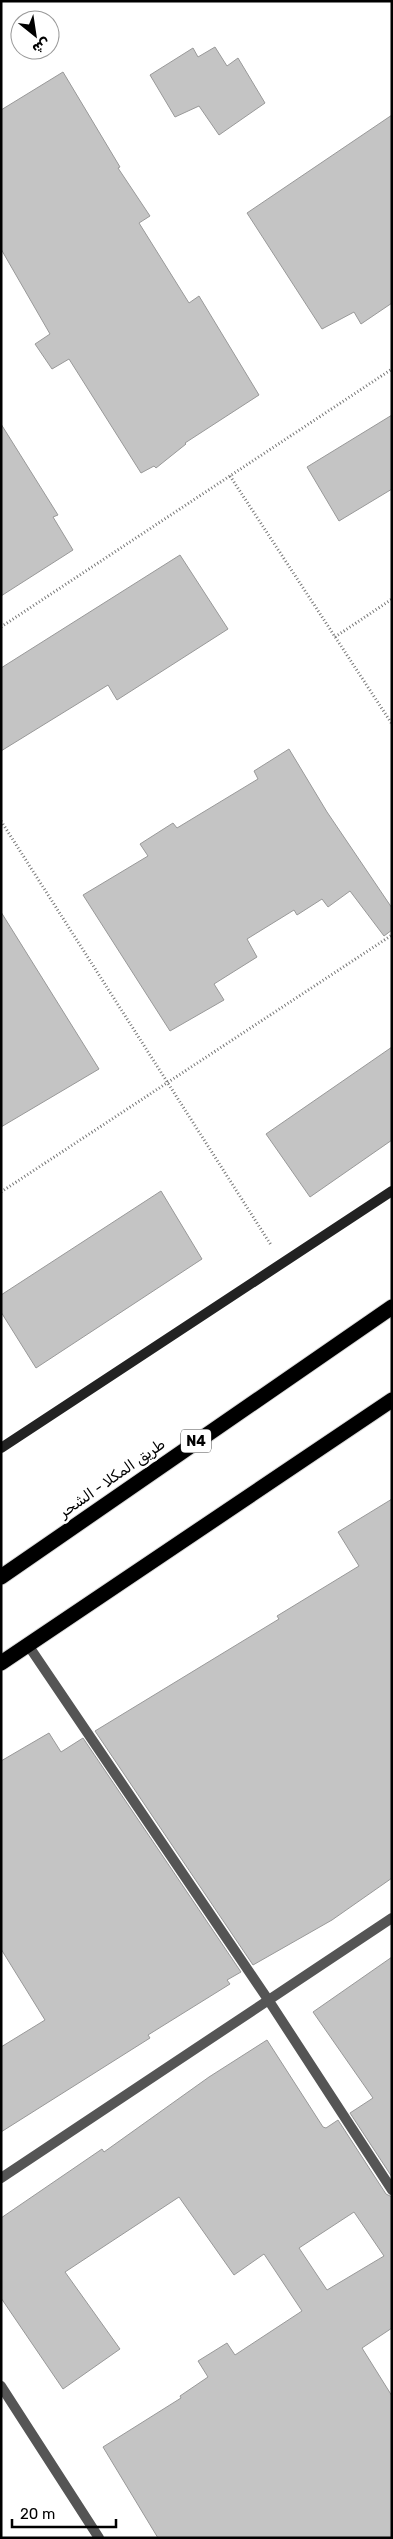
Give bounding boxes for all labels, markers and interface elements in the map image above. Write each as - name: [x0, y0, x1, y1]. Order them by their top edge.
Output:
- north arrow: [10, 10, 60, 60]
- text: ش: [29, 34, 53, 58]
- road number: N4: [181, 1430, 211, 1452]
- street label: طريق المكلا - الشحر: [55, 1435, 168, 1522]
- scale bar: [12, 2496, 116, 2528]
- text: 20 m: [20, 2505, 55, 2523]

